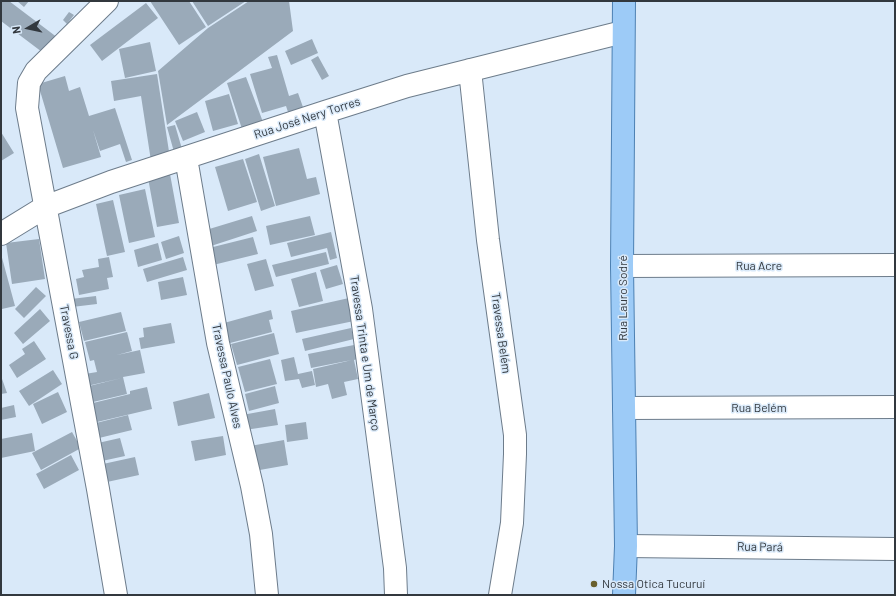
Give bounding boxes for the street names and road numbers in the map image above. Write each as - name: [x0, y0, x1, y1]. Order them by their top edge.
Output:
- street label: Rua José Nery Torres: [252, 94, 362, 142]
- street label: Rua Lauro Sodré: [616, 255, 630, 341]
- street label: Rua Acre: [736, 259, 782, 273]
- street label: Travessa Trinta e Um de Março: [347, 274, 383, 432]
- street label: Travessa Belém: [488, 292, 514, 374]
- street label: Travessa G: [57, 303, 81, 361]
- street label: Travessa Paulo Alves: [209, 322, 245, 430]
- street label: Rua Belém: [731, 401, 787, 415]
- street label: Rua Pará: [737, 539, 783, 555]

